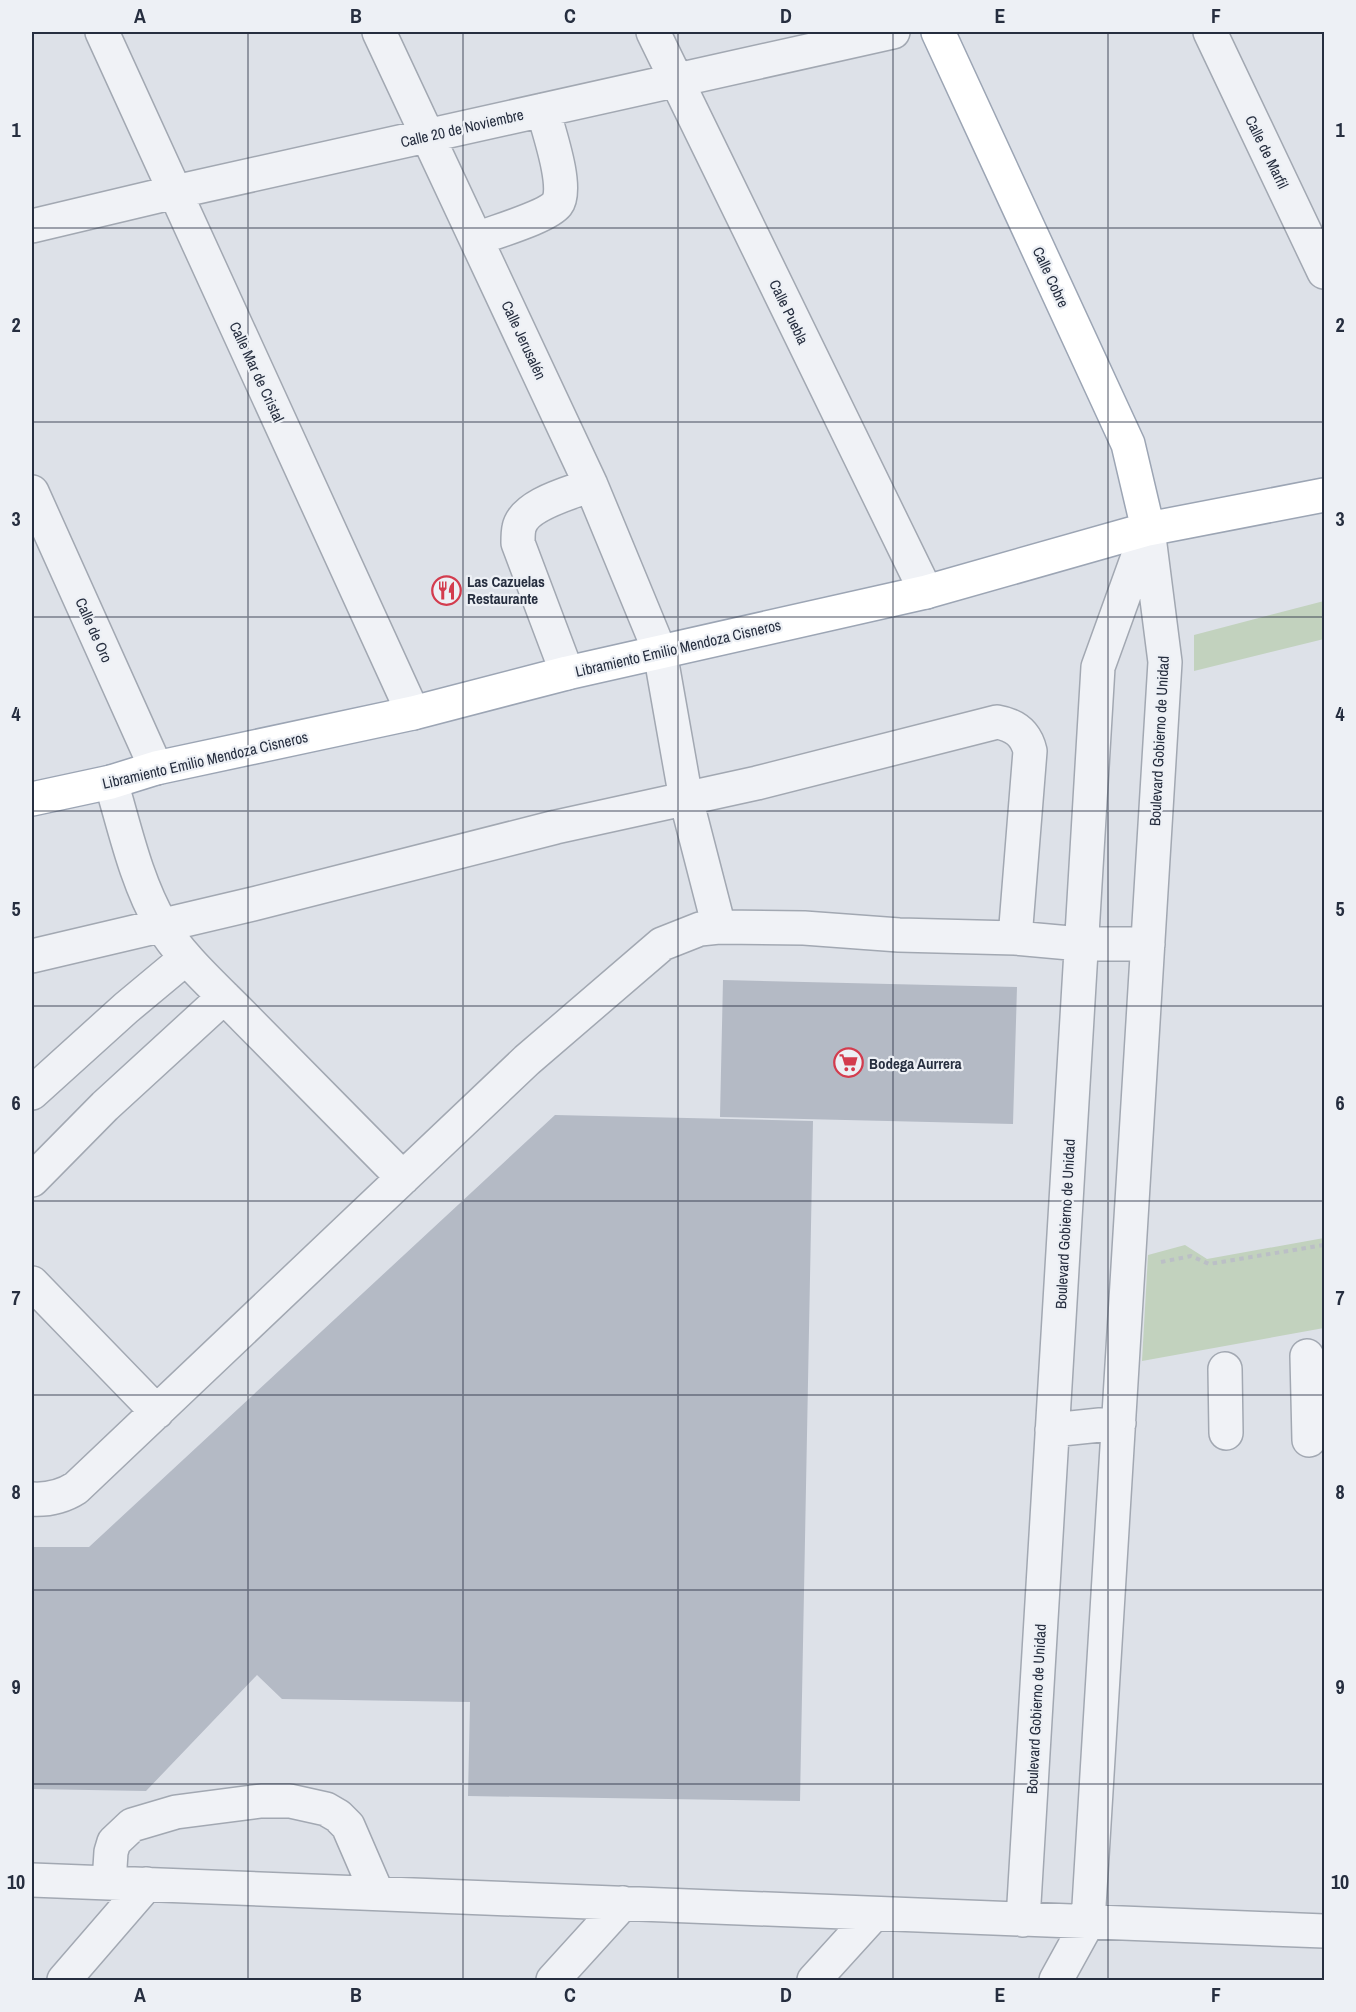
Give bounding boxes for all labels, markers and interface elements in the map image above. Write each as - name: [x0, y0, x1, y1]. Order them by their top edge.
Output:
- text: A: [134, 2, 146, 29]
- text: B: [350, 2, 362, 29]
- text: C: [564, 2, 576, 29]
- text: D: [780, 2, 792, 29]
- text: E: [995, 2, 1006, 29]
- text: F: [1211, 2, 1221, 29]
- street label: Calle 20 de Noviembre: [398, 104, 526, 152]
- street label: Calle de Marfil: [1240, 112, 1294, 192]
- text: 1: [11, 116, 21, 143]
- text: 1: [1335, 116, 1345, 143]
- street label: Calle Cobre: [1028, 243, 1074, 311]
- street label: Calle Puebla: [764, 276, 814, 348]
- street label: Calle Jerusalén: [497, 297, 551, 383]
- text: 2: [11, 311, 21, 338]
- text: 2: [1335, 311, 1345, 338]
- street label: Calle Mar de Cristal: [225, 318, 289, 426]
- text: 3: [11, 505, 21, 532]
- text: 3: [1335, 505, 1345, 532]
- place label: Las Cazuelas Restaurante: [467, 571, 545, 609]
- restaurant icon: Las Cazuelas Restaurante: [430, 574, 462, 606]
- street label: Calle de Oro: [70, 594, 118, 666]
- street label: Libramiento Emilio Mendoza Cisneros: [573, 614, 783, 682]
- street label: Boulevard Gobierno de Unidad: [1144, 655, 1174, 827]
- text: 4: [11, 700, 21, 727]
- text: 4: [1335, 700, 1345, 727]
- street label: Libramiento Emilio Mendoza Cisneros: [100, 726, 310, 794]
- text: 5: [11, 895, 21, 922]
- text: 5: [1335, 895, 1345, 922]
- supermarket icon: Bodega Aurrera: [832, 1047, 864, 1079]
- place label: Bodega Aurrera: [869, 1053, 962, 1074]
- text: 6: [11, 1089, 21, 1116]
- text: 6: [1335, 1089, 1345, 1116]
- street label: Boulevard Gobierno de Unidad: [1050, 1138, 1080, 1310]
- text: 7: [11, 1284, 21, 1311]
- text: 7: [1335, 1284, 1345, 1311]
- text: 8: [11, 1478, 21, 1505]
- text: 8: [1335, 1478, 1345, 1505]
- street label: Boulevard Gobierno de Unidad: [1021, 1623, 1051, 1795]
- text: 9: [11, 1673, 21, 1700]
- text: 9: [1335, 1673, 1345, 1700]
- text: 10: [7, 1868, 25, 1895]
- text: 10: [1331, 1868, 1349, 1895]
- text: A: [134, 1981, 146, 2008]
- text: B: [350, 1981, 362, 2008]
- text: C: [564, 1981, 576, 2008]
- text: D: [780, 1981, 792, 2008]
- text: E: [995, 1981, 1006, 2008]
- text: F: [1211, 1981, 1221, 2008]

